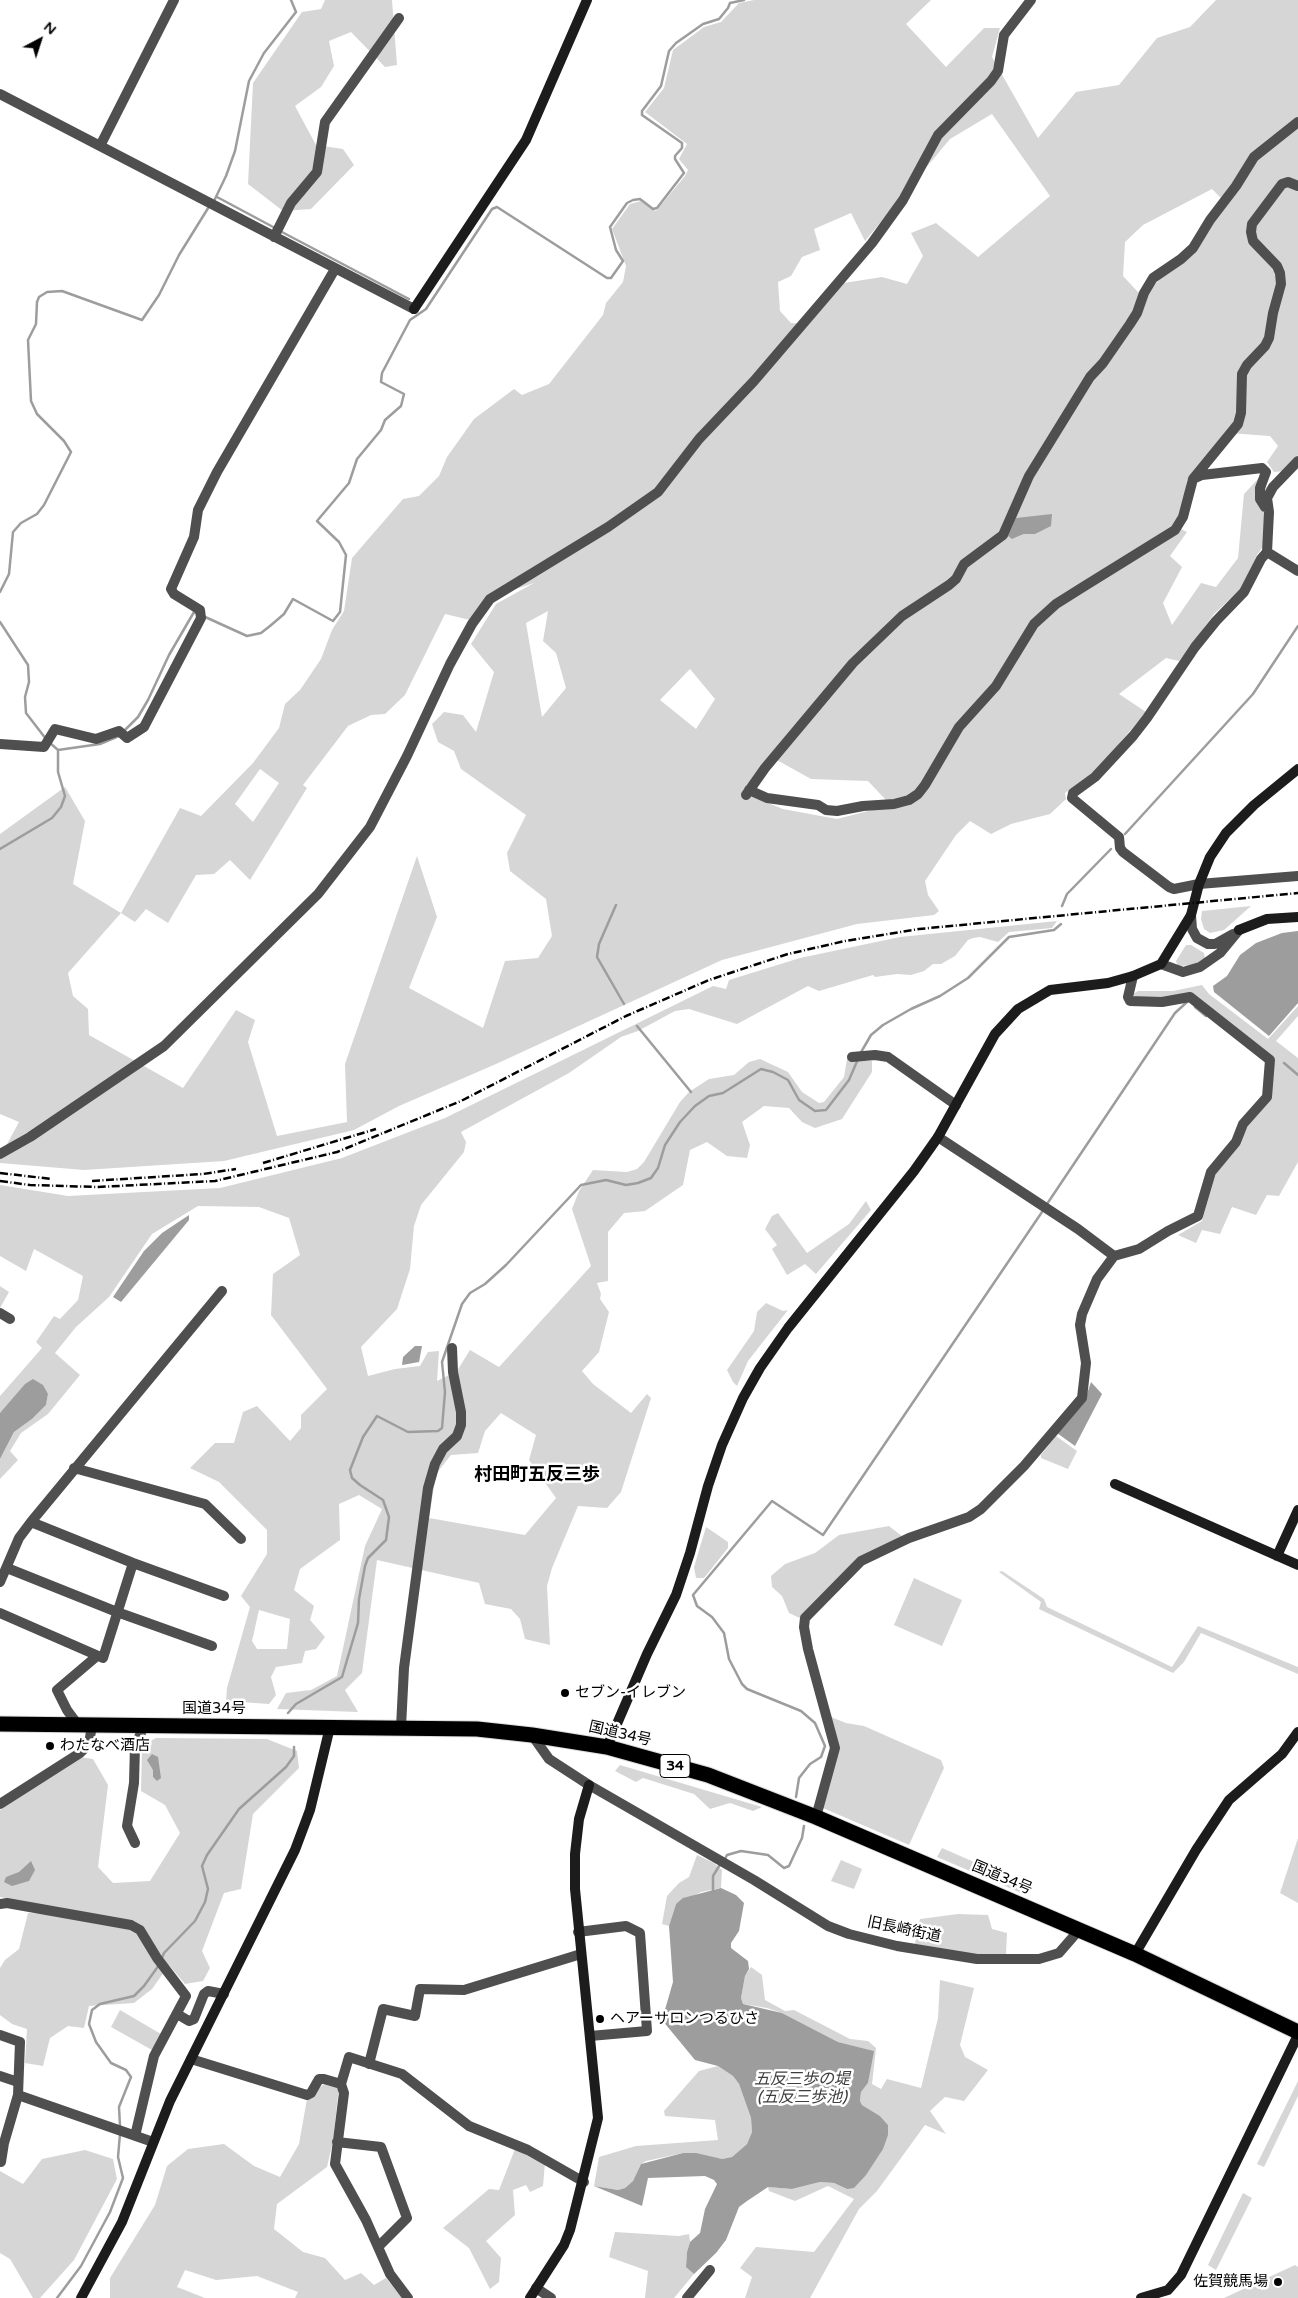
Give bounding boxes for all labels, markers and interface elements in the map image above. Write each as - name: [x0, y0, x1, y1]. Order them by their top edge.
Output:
- north arrow: [15, 15, 65, 65]
- text: N: [40, 18, 60, 38]
- district label: 村田町五反三歩: [474, 1464, 600, 1486]
- place label: セブン-イレブン: [575, 1684, 686, 1702]
- marker: セブン-イレブン: [559, 1687, 571, 1699]
- street label: 国道34号: [182, 1700, 246, 1718]
- street label: 国道34号: [587, 1718, 653, 1750]
- place label: わたなべ酒店: [60, 1737, 150, 1755]
- marker: わたなべ酒店: [44, 1740, 56, 1752]
- road number: 34: [660, 1754, 690, 1778]
- street label: 国道34号: [969, 1857, 1035, 1899]
- street label: 旧長崎街道: [865, 1913, 943, 1947]
- place label: ヘアーサロンつるひさ: [610, 2010, 759, 2028]
- marker: ヘアーサロンつるひさ: [594, 2013, 606, 2025]
- water label: 五反三歩の堤 (五反三歩池): [754, 2070, 850, 2108]
- place label: 佐賀競馬場: [1193, 2273, 1268, 2291]
- marker: 佐賀競馬場: [1272, 2276, 1284, 2288]

